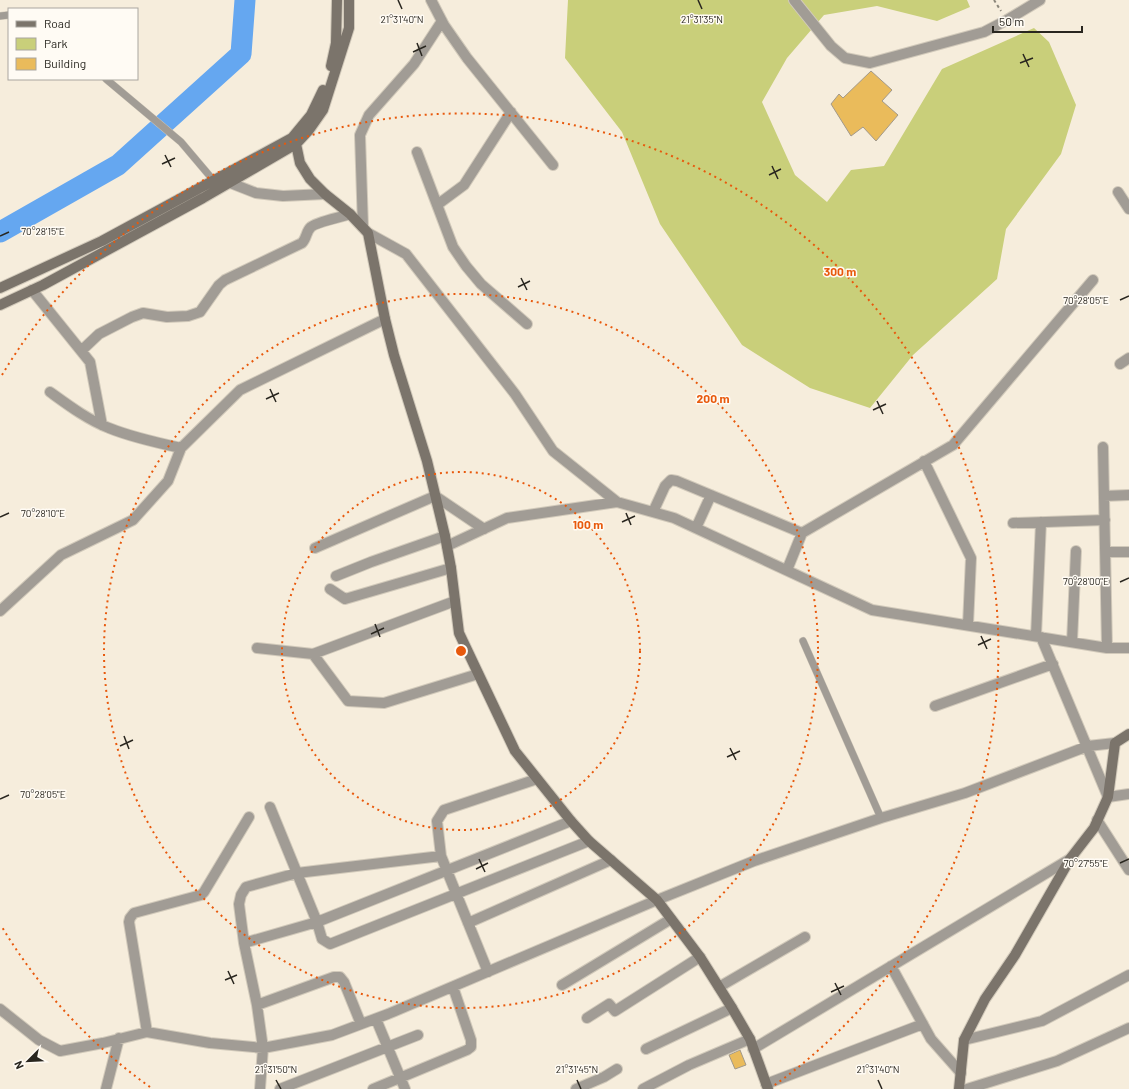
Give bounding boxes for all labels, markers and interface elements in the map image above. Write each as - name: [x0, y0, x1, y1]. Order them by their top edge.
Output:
- legend: [8, 8, 138, 80]
- scale bar: [993, 8, 1082, 34]
- text: 21°31'40"N: [381, 13, 423, 25]
- text: 21°31'35"N: [681, 13, 723, 25]
- text: 50 m: [999, 14, 1024, 28]
- text: Road: [44, 16, 71, 30]
- text: Park: [44, 36, 68, 50]
- text: Building: [44, 56, 86, 70]
- text: 70°28'15"E: [21, 225, 65, 237]
- text: 300 m: [824, 264, 856, 278]
- text: 70°28'05"E: [1063, 294, 1109, 306]
- text: 200 m: [697, 391, 729, 405]
- text: 70°28'10"E: [21, 507, 65, 519]
- text: 100 m: [573, 517, 603, 531]
- text: 70°28'00"E: [1063, 575, 1109, 587]
- centre of rings: [454, 644, 468, 658]
- text: 70°28'05"E: [20, 788, 66, 800]
- text: 70°27'55"E: [1064, 857, 1108, 869]
- north arrow: [8, 1041, 48, 1081]
- text: N: [11, 1059, 26, 1071]
- text: 21°31'50"N: [255, 1063, 297, 1075]
- text: 21°31'45"N: [556, 1063, 598, 1075]
- text: 21°31'40"N: [857, 1063, 899, 1075]

